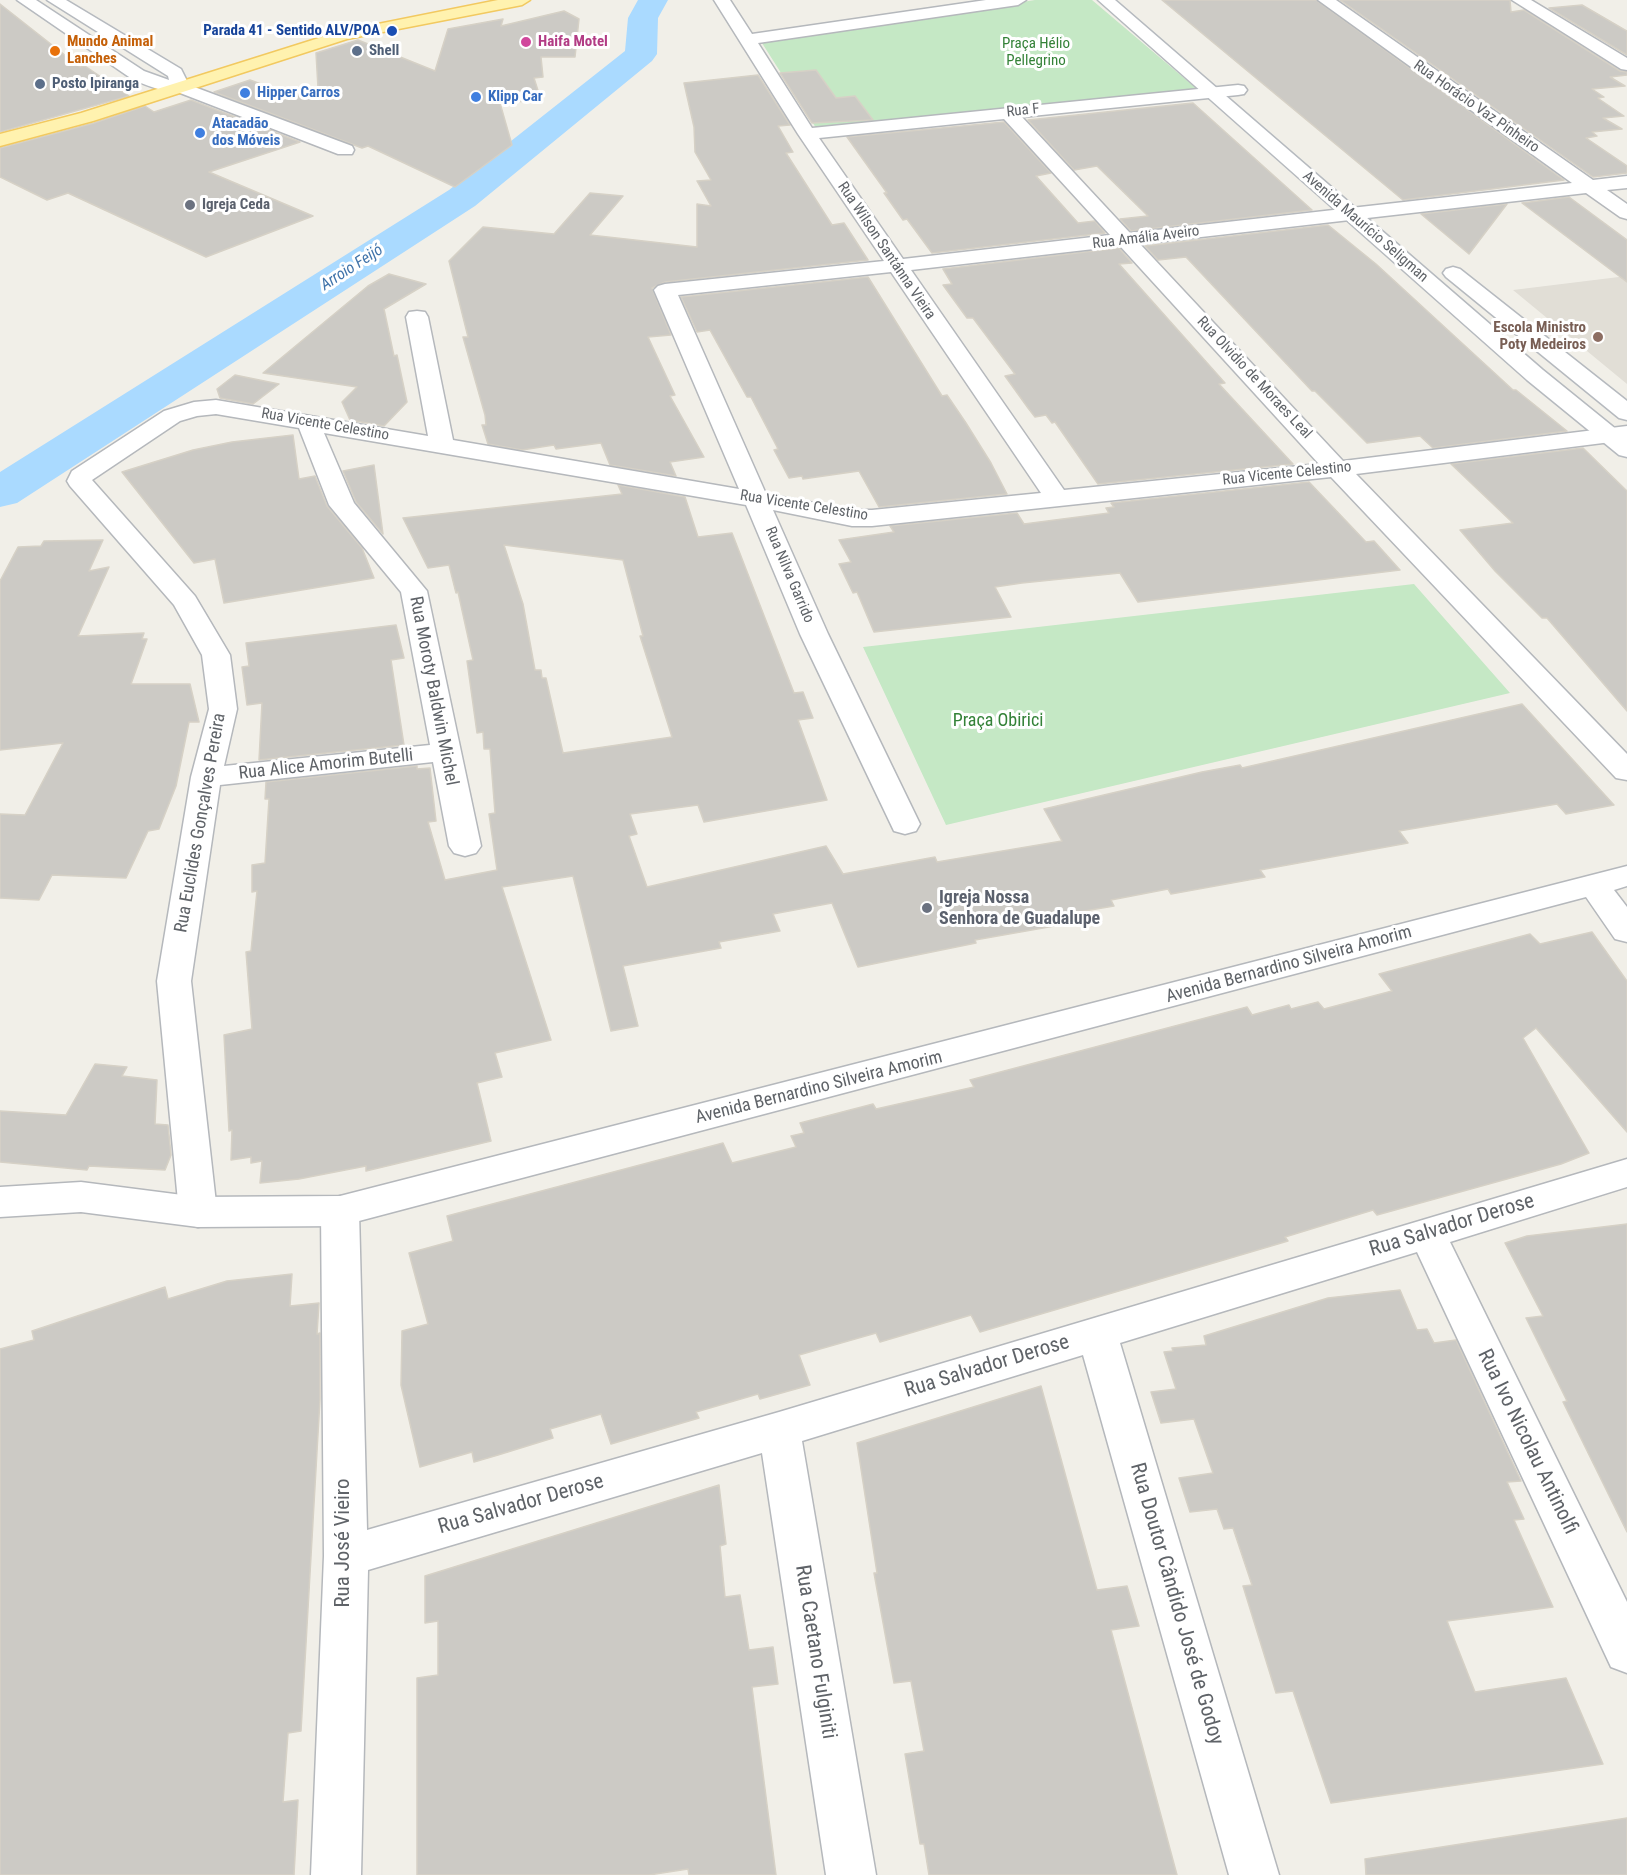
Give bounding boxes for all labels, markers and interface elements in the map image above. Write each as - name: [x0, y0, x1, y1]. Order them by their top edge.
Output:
- place label: Parada 41 - Sentido ALV/POA: [203, 22, 380, 40]
- marker: Parada 41 - Sentido ALV/POA: [385, 24, 399, 38]
- place label: Mundo Animal Lanches: [67, 33, 153, 68]
- place label: Haifa Motel: [538, 33, 608, 51]
- marker: Haifa Motel: [519, 35, 533, 49]
- park label: Praça Hélio Pellegrino: [1002, 35, 1070, 70]
- place label: Shell: [369, 42, 399, 60]
- marker: Mundo Animal Lanches: [48, 44, 62, 58]
- marker: Shell: [350, 44, 364, 58]
- street label: Rua Horácio Vaz Pinheiro: [1410, 57, 1542, 157]
- place label: Posto Ipiranga: [52, 75, 139, 93]
- marker: Posto Ipiranga: [33, 77, 47, 91]
- place label: Hipper Carros: [257, 84, 340, 102]
- marker: Hipper Carros: [238, 86, 252, 100]
- place label: Klipp Car: [488, 88, 543, 106]
- marker: Klipp Car: [469, 90, 483, 104]
- street label: Rua F: [1006, 100, 1040, 122]
- place label: Atacadão dos Móveis: [212, 115, 280, 150]
- marker: Atacadão dos Móveis: [193, 126, 207, 140]
- street label: Avenida Maurício Seligman: [1299, 168, 1431, 286]
- street label: Rua Wilson Santánna Vieira: [833, 179, 939, 323]
- place label: Igreja Ceda: [202, 196, 270, 214]
- marker: Igreja Ceda: [183, 198, 197, 212]
- street label: Rua Amália Aveiro: [1092, 223, 1200, 253]
- water label: Arroio Feijó: [317, 241, 387, 295]
- street label: Rua Olvidio de Moraes Leal: [1193, 313, 1315, 443]
- place label: Escola Ministro Poty Medeiros: [1493, 319, 1586, 354]
- marker: Escola Ministro Poty Medeiros: [1591, 330, 1605, 344]
- street label: Rua Vicente Celestino: [260, 405, 390, 445]
- street label: Rua Vicente Celestino: [1222, 458, 1352, 490]
- street label: Rua Vicente Celestino: [739, 487, 869, 525]
- street label: Rua Nilva Garrido: [761, 524, 817, 626]
- street label: Rua Moroty Baldwin Michel: [404, 594, 462, 788]
- park label: Praça Obirici: [953, 710, 1043, 732]
- street label: Rua Euclides Gonçalves Pereira: [171, 712, 231, 934]
- street label: Rua Alice Amorim Butelli: [238, 745, 414, 785]
- place label: Igreja Nossa Senhora de Guadalupe: [939, 887, 1100, 930]
- marker: Igreja Nossa Senhora de Guadalupe: [920, 901, 934, 915]
- street label: Avenida Bernardino Silveira Amorim: [1164, 922, 1414, 1008]
- street label: Avenida Bernardino Silveira Amorim: [693, 1047, 945, 1129]
- street label: Rua Salvador Derose: [1367, 1189, 1537, 1263]
- street label: Rua Salvador Derose: [902, 1330, 1072, 1404]
- street label: Rua Ivo Nicolau Antinolfi: [1471, 1345, 1583, 1539]
- street label: Rua Doutor Cândido José de Godoy: [1124, 1460, 1228, 1748]
- street label: Rua Salvador Derose: [435, 1469, 607, 1541]
- street label: Rua José Vieiro: [331, 1478, 357, 1608]
- street label: Rua Caetano Fulginiti: [789, 1563, 841, 1741]

